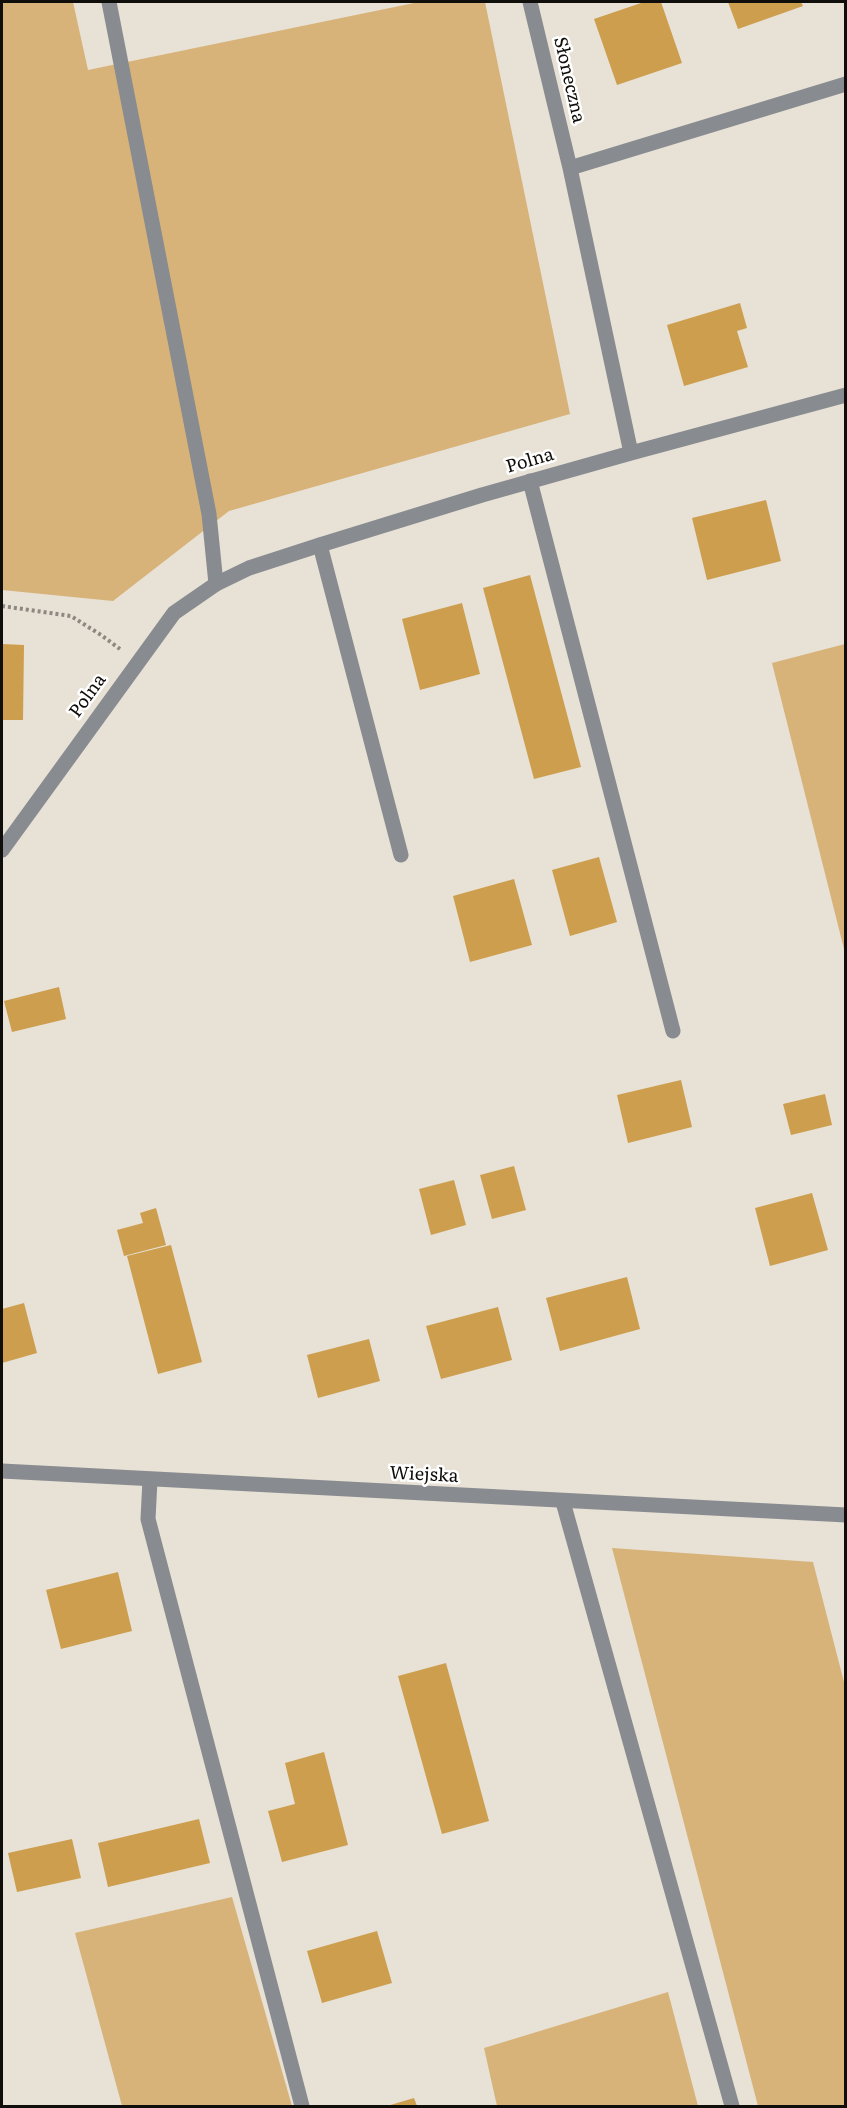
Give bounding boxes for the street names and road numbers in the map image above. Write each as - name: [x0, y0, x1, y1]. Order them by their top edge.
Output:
- street label: Słoneczna: [549, 35, 589, 125]
- street label: Polna: [504, 444, 556, 478]
- street label: Polna: [65, 670, 111, 722]
- street label: Wiejska: [389, 1462, 459, 1488]

